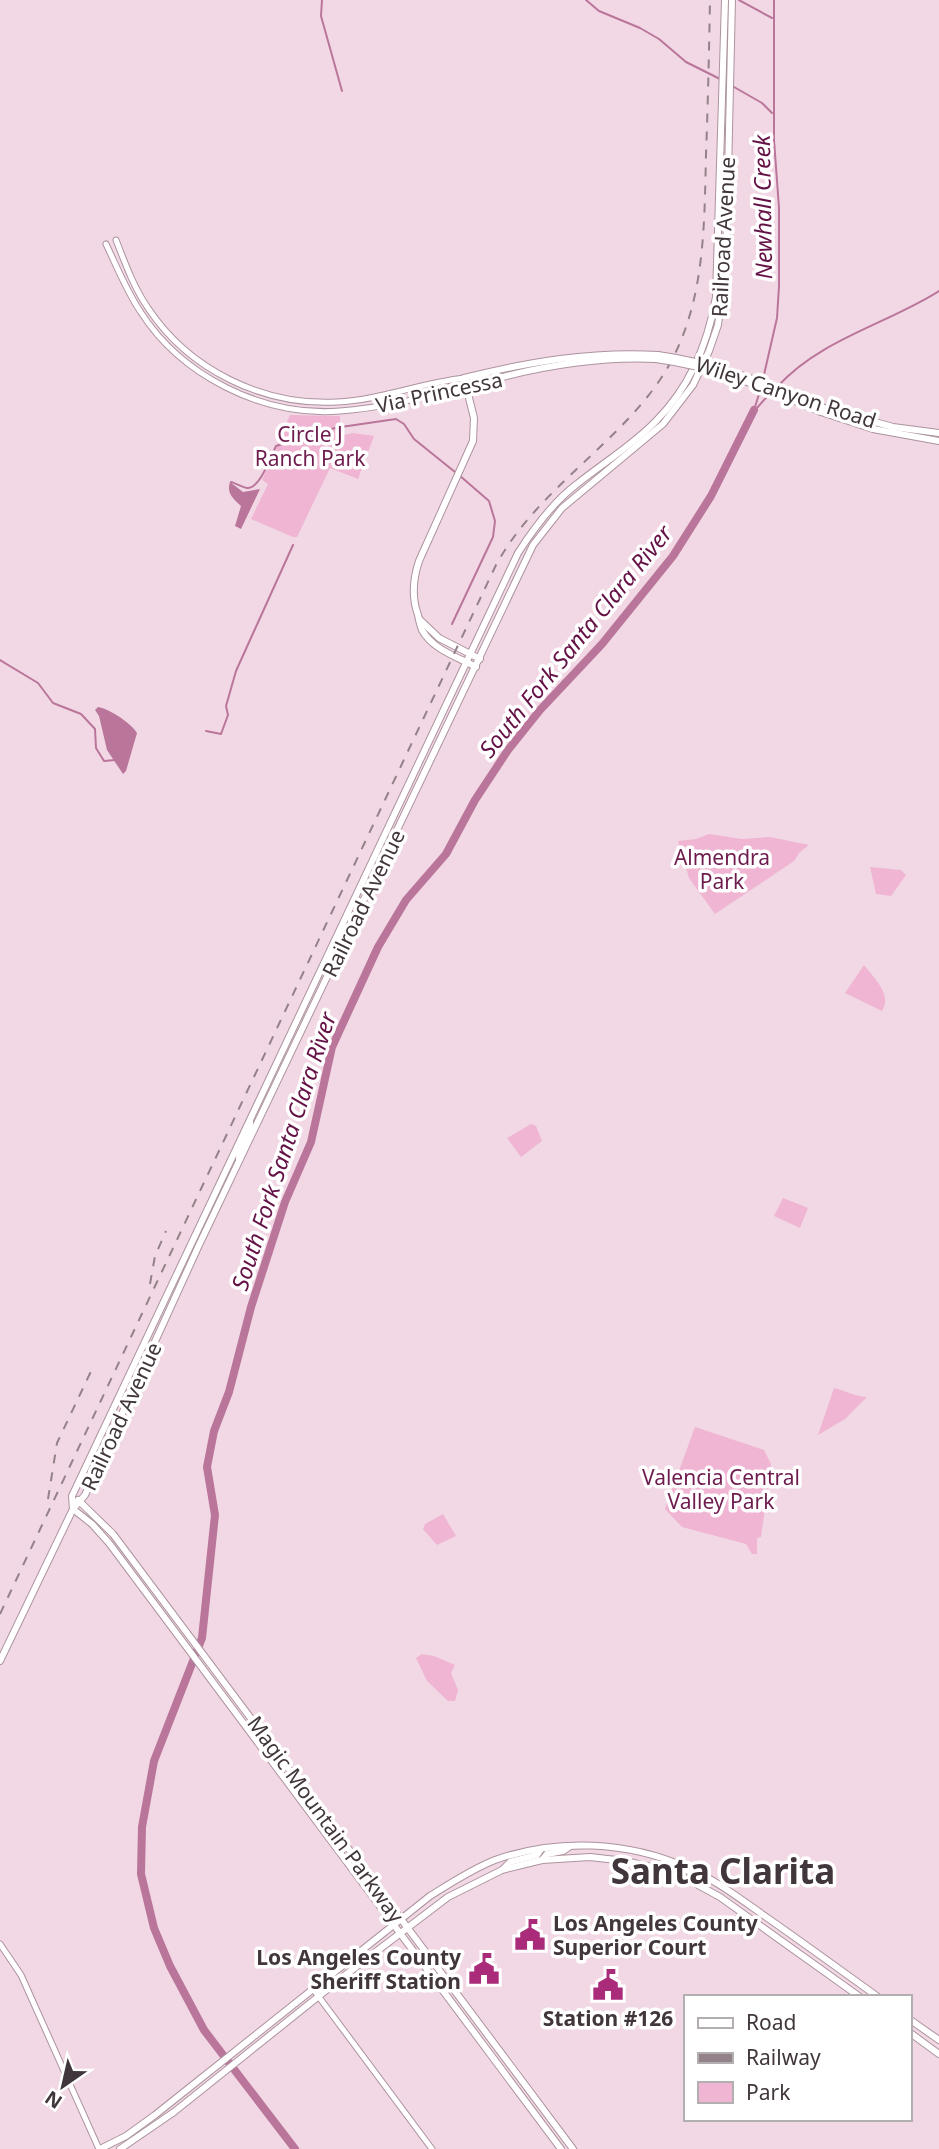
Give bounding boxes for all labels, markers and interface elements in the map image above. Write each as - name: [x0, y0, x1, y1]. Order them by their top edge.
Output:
- water label: Newhall Creek: [745, 133, 779, 280]
- street label: Railroad Avenue: [705, 156, 741, 318]
- street label: Wiley Canyon Road: [692, 350, 880, 434]
- street label: Via Princessa: [373, 365, 505, 419]
- park label: Circle J Ranch Park: [255, 420, 366, 472]
- water label: South Fork Santa Clara River: [471, 517, 679, 764]
- street label: Railroad Avenue: [315, 825, 411, 981]
- park label: Almendra Park: [674, 843, 770, 895]
- water label: South Fork Santa Clara River: [223, 1007, 343, 1294]
- street label: Railroad Avenue: [74, 1337, 168, 1495]
- park label: Valencia Central Valley Park: [642, 1463, 800, 1515]
- street label: Magic Mountain Parkway: [241, 1710, 411, 1928]
- district label: Santa Clarita: [611, 1847, 835, 1894]
- place label: Los Angeles County Superior Court: [553, 1909, 758, 1961]
- public building icon: Los Angeles County Superior Court: [513, 1918, 547, 1952]
- place label: Los Angeles County Sheriff Station: [256, 1943, 461, 1995]
- public building icon: Los Angeles County Sheriff Station: [467, 1952, 501, 1986]
- public building icon: Station #126: [591, 1968, 625, 2002]
- legend: [684, 1995, 911, 2121]
- place label: Station #126: [543, 2004, 673, 2032]
- text: Road: [746, 2008, 796, 2036]
- text: Railway: [746, 2043, 821, 2071]
- north arrow: [28, 2051, 98, 2121]
- text: Park: [746, 2078, 791, 2106]
- text: N: [40, 2085, 67, 2115]

